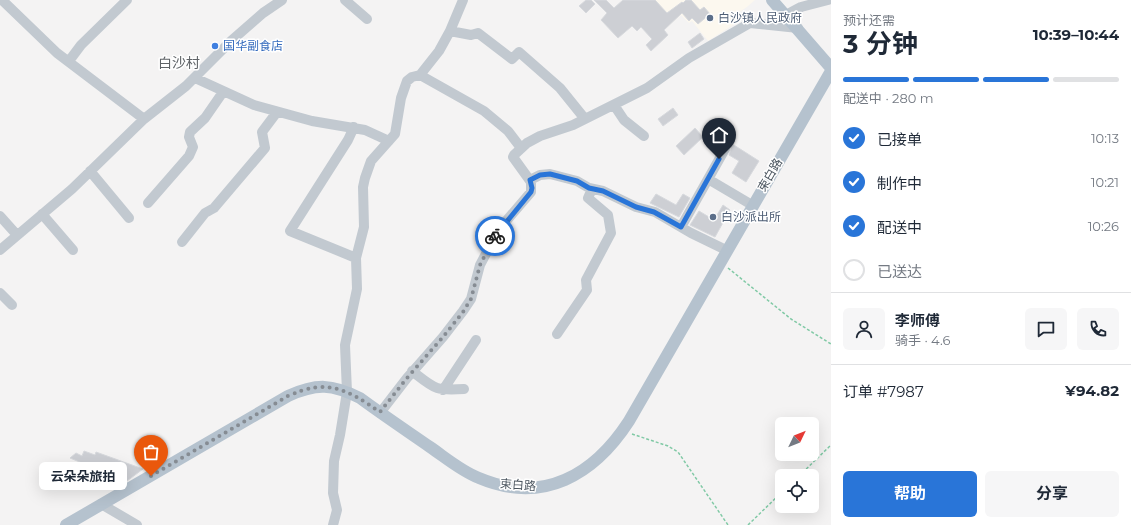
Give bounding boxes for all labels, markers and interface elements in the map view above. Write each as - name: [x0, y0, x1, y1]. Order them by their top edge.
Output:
- place label: 白沙镇人民政府: [718, 10, 802, 25]
- text: 预计还需: [843, 12, 895, 28]
- marker: 白沙镇人民政府: [705, 13, 715, 23]
- text: 10:39–10:44: [1033, 25, 1119, 44]
- text: 3 分钟: [843, 28, 918, 60]
- place label: 国华副食店: [223, 38, 283, 53]
- marker: 国华副食店: [210, 41, 220, 51]
- district label: 白沙村: [158, 54, 200, 72]
- text: 配送中 · 280 m: [843, 90, 934, 106]
- pin: [702, 118, 736, 159]
- icon: home: [708, 124, 730, 146]
- icon: check: [843, 127, 865, 149]
- text: 已接单: [877, 130, 922, 149]
- text: 10:13: [1091, 130, 1119, 146]
- street label: 束白路: [754, 155, 785, 194]
- icon: check: [843, 171, 865, 193]
- text: 制作中: [877, 174, 922, 193]
- text: 10:21: [1091, 174, 1119, 190]
- place label: 白沙派出所: [721, 209, 781, 224]
- marker: 白沙派出所: [708, 212, 718, 222]
- icon: check: [843, 215, 865, 237]
- courier: [475, 216, 515, 256]
- text: 配送中: [877, 218, 922, 237]
- text: 10:26: [1088, 218, 1119, 234]
- icon: bike: [484, 225, 506, 247]
- text: 已送达: [877, 262, 922, 281]
- button: person: [843, 308, 885, 350]
- button: chat: [1025, 308, 1067, 350]
- button: phone: [1077, 308, 1119, 350]
- text: 李师傅: [895, 311, 940, 330]
- text: 骑手 · 4.6: [895, 332, 950, 348]
- text: ¥94.82: [1065, 381, 1119, 400]
- text: 订单 #7987: [843, 382, 924, 401]
- north arrow: [775, 417, 819, 461]
- map controls: [775, 417, 819, 513]
- pin: [134, 435, 168, 476]
- icon: bag: [140, 441, 162, 463]
- callout: 云朵朵旅拍: [39, 462, 127, 490]
- text: 云朵朵旅拍: [50, 468, 116, 484]
- button: locate: [775, 469, 819, 513]
- button: 帮助: [843, 471, 977, 517]
- button: 分享: [985, 471, 1119, 517]
- street label: 束白路: [500, 476, 537, 493]

